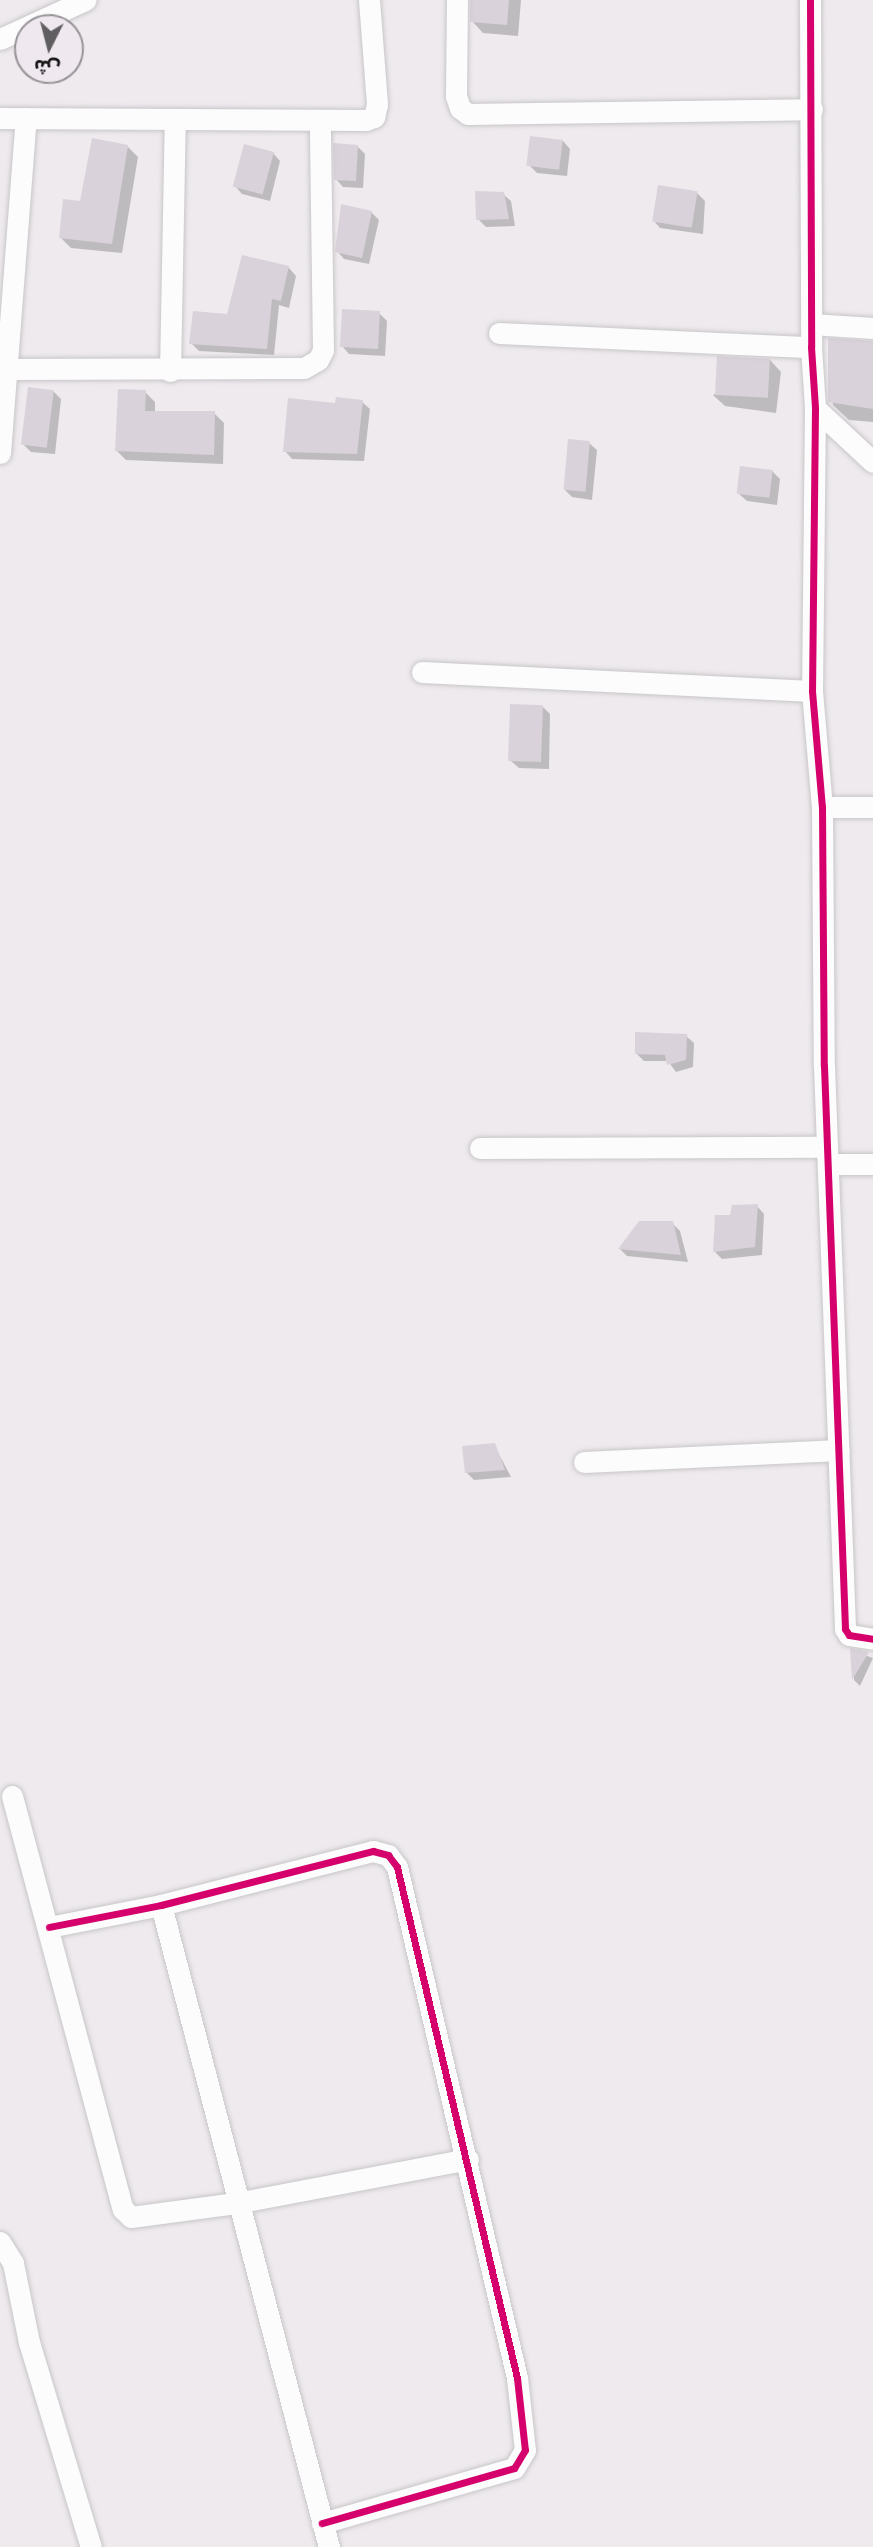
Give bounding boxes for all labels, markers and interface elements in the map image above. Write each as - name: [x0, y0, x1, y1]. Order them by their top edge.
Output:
- north arrow: [14, 14, 84, 84]
- text: ش: [33, 55, 61, 81]

